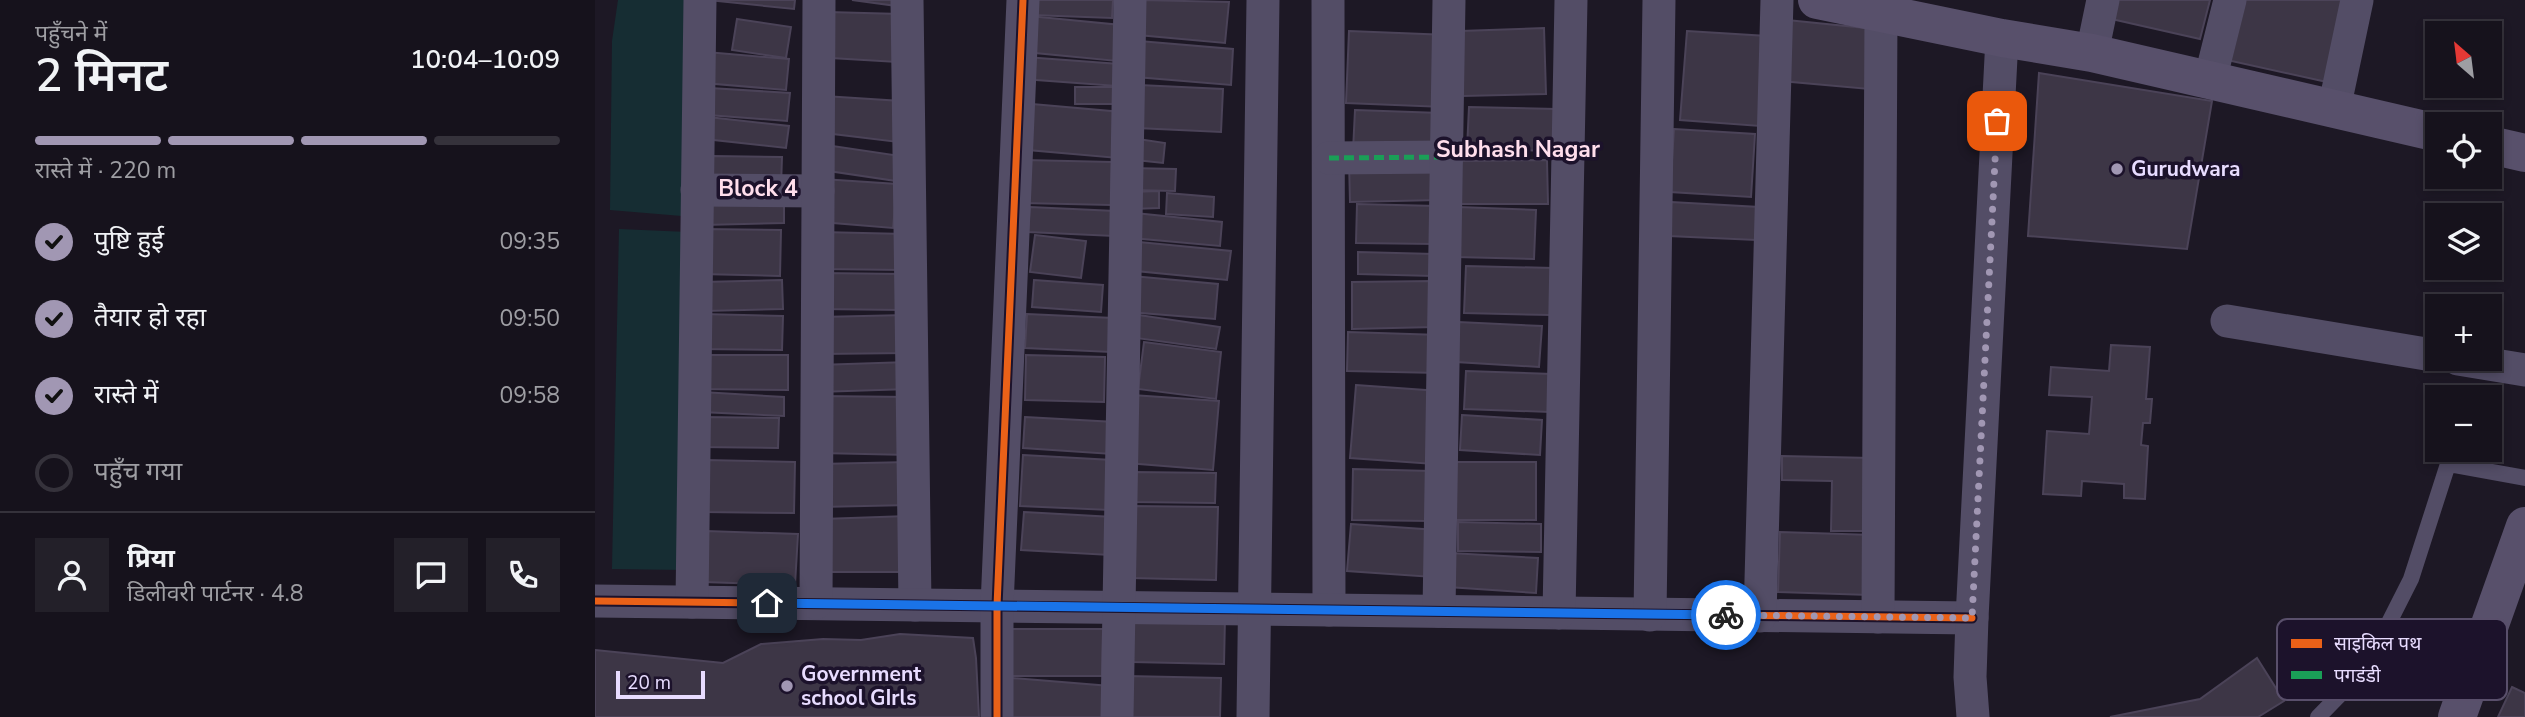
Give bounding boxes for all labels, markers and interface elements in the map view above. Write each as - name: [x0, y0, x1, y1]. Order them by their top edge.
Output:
- text: पहुँचने में: [35, 18, 107, 49]
- north arrow: [2425, 21, 2503, 98]
- map controls: [2425, 21, 2502, 462]
- text: 10:04–10:09: [410, 42, 560, 77]
- text: 2 मिनट: [35, 44, 168, 107]
- pin: [1967, 91, 2027, 151]
- icon: bag: [1978, 102, 2016, 140]
- button: locate: [2425, 112, 2502, 189]
- district label: Subhash Nagar: [1436, 134, 1600, 165]
- text: रास्ते में · 220 m: [35, 155, 176, 186]
- place label: Gurudwara: [2131, 155, 2240, 183]
- marker: Gurudwara: [2109, 161, 2125, 177]
- district label: Block 4: [718, 173, 798, 204]
- button: layers: [2425, 203, 2502, 280]
- icon: check: [35, 223, 73, 261]
- text: पुष्टि हुई: [94, 223, 164, 258]
- text: 09:35: [500, 226, 560, 257]
- button: +: [2425, 294, 2502, 371]
- icon: check: [35, 300, 73, 338]
- text: तैयार हो रहा: [94, 300, 206, 335]
- text: 09:50: [500, 303, 560, 334]
- icon: check: [35, 377, 73, 415]
- text: रास्ते में: [94, 377, 159, 412]
- text: 09:58: [500, 380, 560, 411]
- button: −: [2425, 385, 2502, 462]
- text: पहुँच गया: [94, 454, 182, 489]
- button: person: [35, 538, 109, 612]
- button: chat: [394, 538, 468, 612]
- button: phone: [486, 538, 560, 612]
- text: प्रिया: [127, 541, 175, 576]
- pin: [737, 573, 797, 633]
- text: डिलीवरी पार्टनर · 4.8: [127, 578, 304, 609]
- courier: [1691, 580, 1761, 650]
- icon: home: [748, 584, 786, 622]
- icon: bike: [1707, 596, 1745, 634]
- legend: [2277, 619, 2507, 700]
- text: साइकिल पथ: [2334, 631, 2422, 657]
- place label: Government school GIrls: [801, 660, 922, 712]
- text: पगडंडी: [2334, 663, 2382, 689]
- scale bar: [616, 668, 705, 700]
- text: 20 m: [627, 670, 671, 696]
- marker: Government school GIrls: [779, 678, 795, 694]

